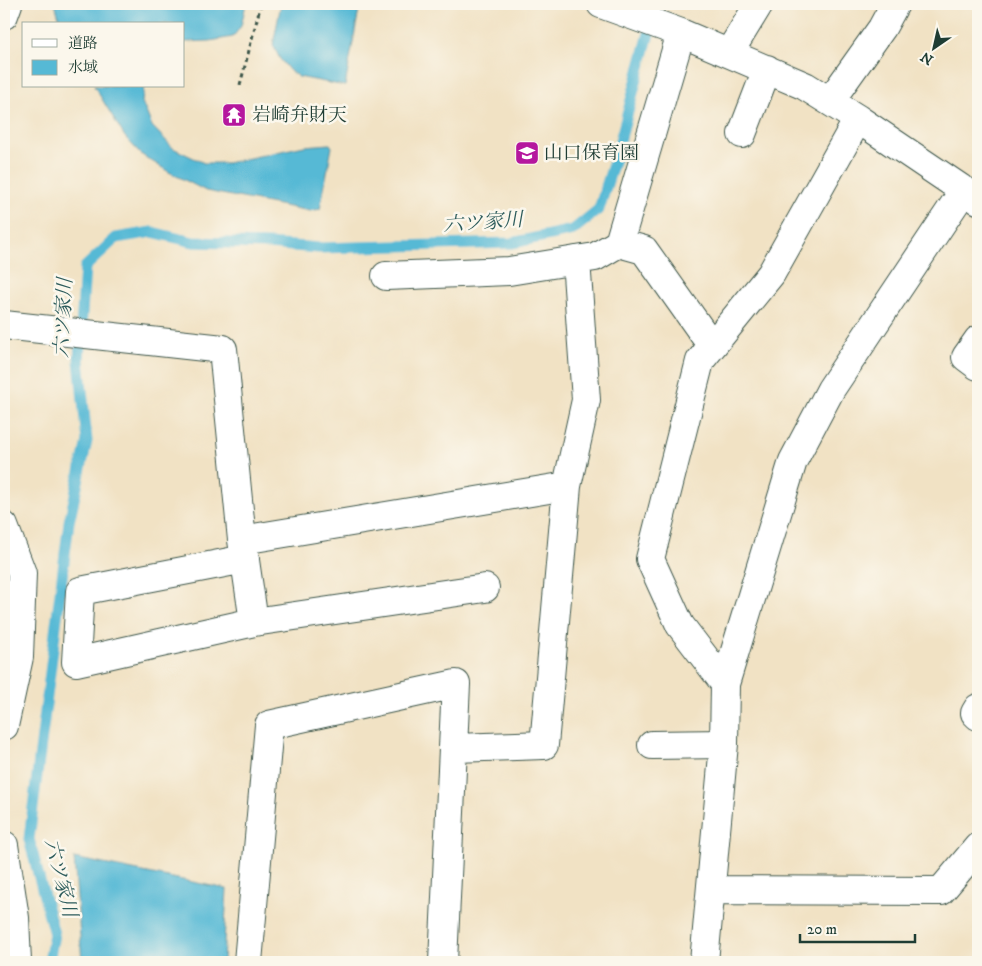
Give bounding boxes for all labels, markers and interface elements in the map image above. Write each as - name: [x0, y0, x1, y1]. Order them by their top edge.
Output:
- legend: [22, 22, 185, 88]
- north arrow: [910, 22, 960, 72]
- text: 道路: [68, 34, 98, 53]
- text: N: [917, 47, 937, 69]
- text: 水域: [68, 58, 98, 77]
- temple icon: 岩崎弁財天: [221, 102, 247, 128]
- place label: 岩崎弁財天: [252, 104, 347, 127]
- school or university icon: 山口保育園: [514, 140, 540, 166]
- place label: 山口保育園: [544, 142, 639, 165]
- water label: 六ツ家川: [442, 208, 526, 238]
- water label: 六ツ家川: [49, 275, 79, 359]
- water label: 六ツ家川: [38, 836, 82, 922]
- scale bar: [800, 911, 914, 943]
- text: 20 m: [807, 920, 837, 939]

